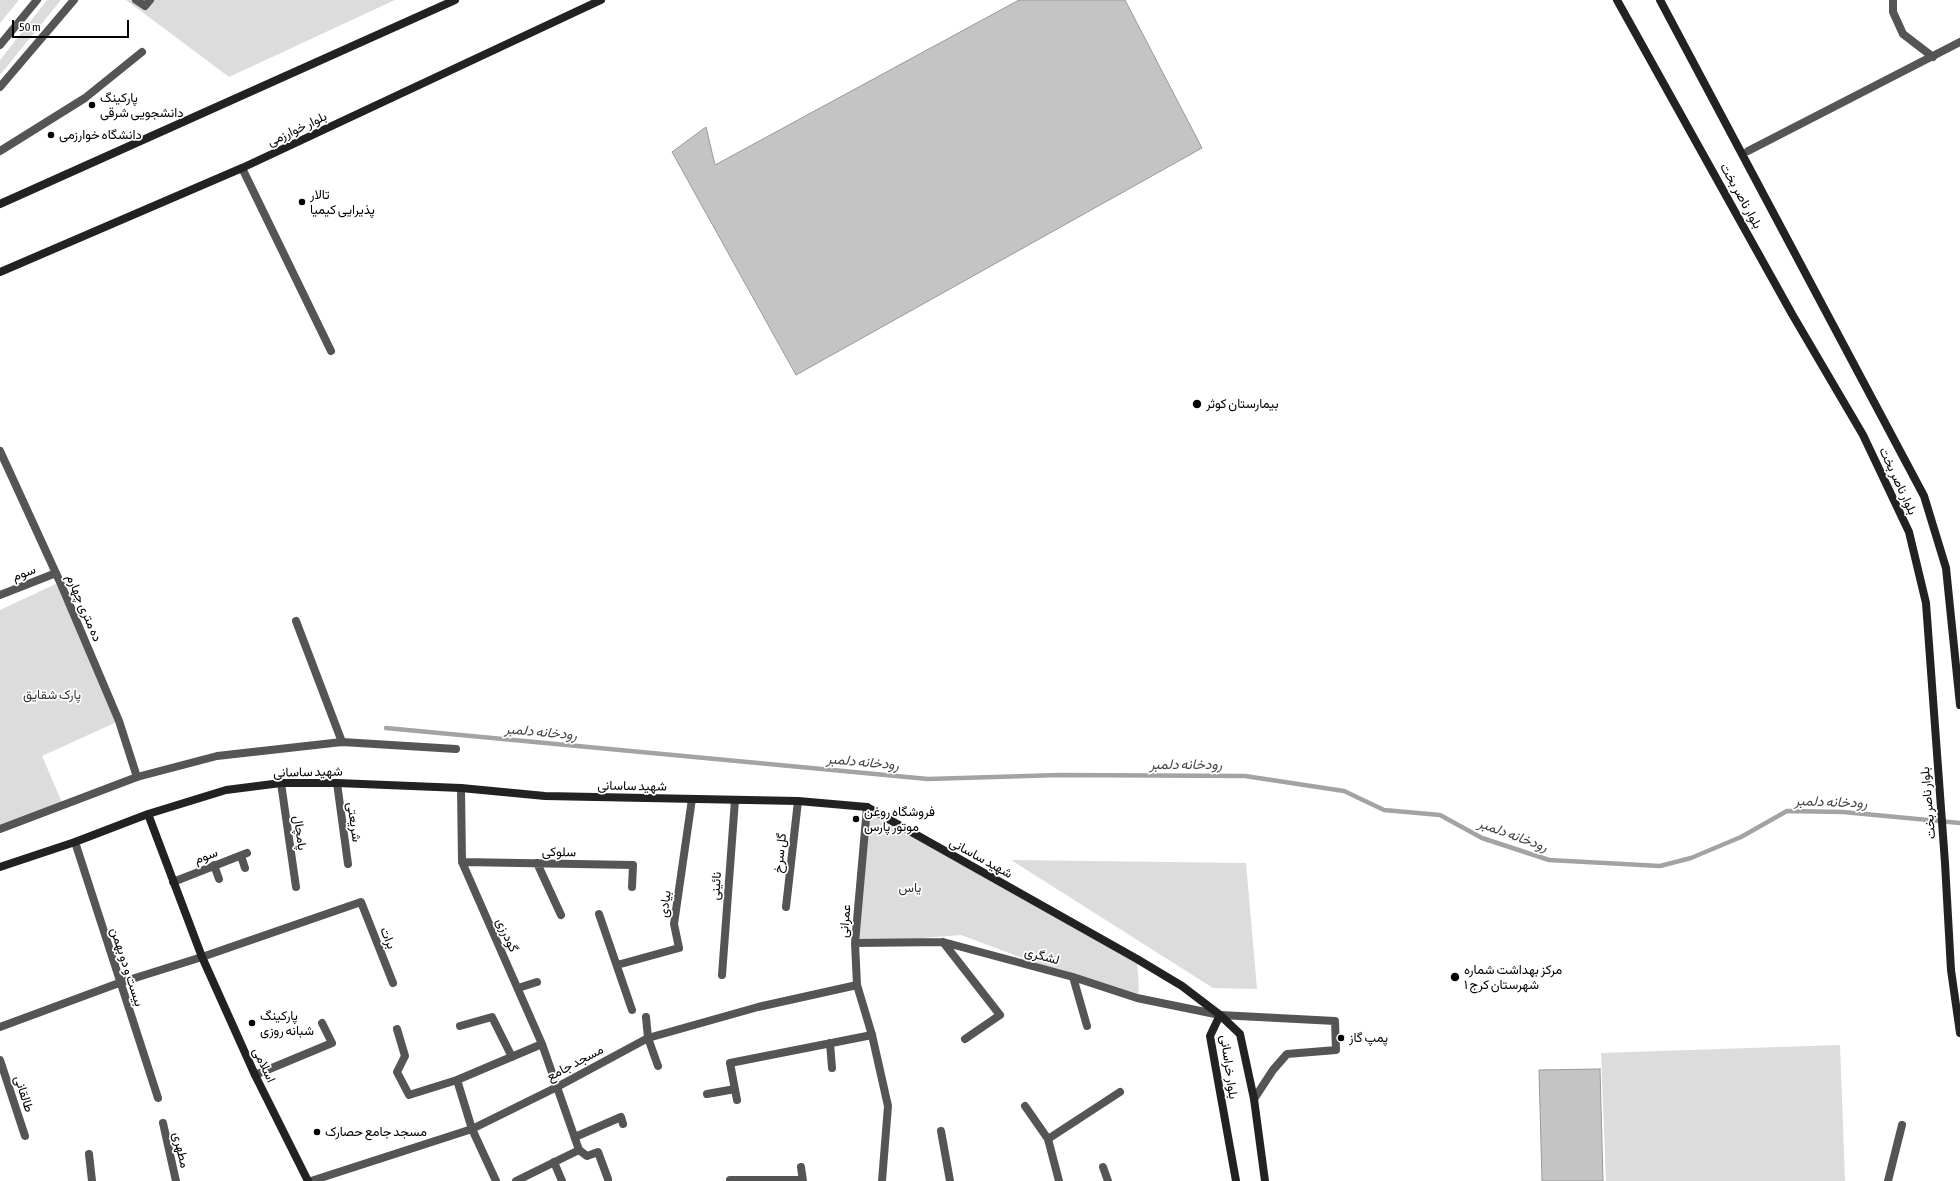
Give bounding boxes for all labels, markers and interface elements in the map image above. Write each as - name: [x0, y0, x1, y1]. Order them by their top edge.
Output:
- scale bar: [14, 12, 131, 38]
- text: 50 m: [19, 20, 41, 34]
- place label: پارکینگ دانشجویی شرقی: [100, 90, 183, 121]
- marker: پارکینگ دانشجویی شرقی: [87, 100, 97, 110]
- street label: بلوار خوارزمی: [265, 108, 329, 150]
- place label: دانشگاه خوارزمی: [59, 127, 142, 143]
- marker: دانشگاه خوارزمی: [46, 130, 56, 140]
- street label: بلوار ناصر بخت: [1717, 160, 1765, 232]
- place label: تالار پذیرایی کیمیا: [310, 187, 375, 218]
- marker: تالار پذیرایی کیمیا: [297, 197, 307, 207]
- place label: بیمارستان کوثر: [1206, 396, 1279, 412]
- marker: بیمارستان کوثر: [1191, 398, 1203, 410]
- street label: بلوار ناصر بخت: [1876, 445, 1920, 517]
- street label: سوم: [10, 561, 38, 585]
- street label: ده متری چهارم: [63, 572, 105, 644]
- park label: پارک شقایق: [23, 687, 81, 703]
- water label: رودخانه دلمبر: [504, 720, 578, 744]
- water label: رودخانه دلمبر: [826, 750, 900, 774]
- water label: رودخانه دلمبر: [1150, 757, 1222, 773]
- street label: شهید ساسانی: [273, 764, 343, 780]
- street label: بلوار ناصر بخت: [1917, 766, 1939, 840]
- street label: شهید ساسانی: [597, 778, 667, 794]
- water label: رودخانه دلمبر: [1794, 792, 1868, 812]
- street label: شریعتی: [344, 801, 364, 843]
- place label: فروشگاه روغن موتور پارس: [864, 804, 935, 835]
- marker: فروشگاه روغن موتور پارس: [851, 814, 861, 824]
- street label: پامچال: [290, 815, 310, 851]
- water label: رودخانه دلمبر: [1476, 815, 1550, 855]
- street label: گل سرخ: [770, 832, 790, 874]
- street label: شهید ساسانی: [947, 834, 1015, 882]
- street label: سوم: [192, 844, 220, 868]
- street label: سلوکی: [542, 844, 576, 860]
- street label: نائینی: [707, 871, 725, 901]
- park label: یاس: [899, 880, 921, 896]
- street label: بیادی: [656, 889, 674, 919]
- street label: عمرانی: [836, 904, 854, 938]
- street label: گودرزی: [493, 916, 521, 954]
- street label: برات: [377, 925, 399, 951]
- street label: بیست و دو بهمن: [107, 926, 147, 1008]
- street label: لشگری: [1023, 944, 1061, 968]
- place label: مرکز بهداشت شماره ۱ شهرستان کرج: [1464, 962, 1562, 993]
- marker: مرکز بهداشت شماره ۱ شهرستان کرج: [1449, 971, 1461, 983]
- place label: پارکینگ شبانه روزی: [260, 1008, 314, 1039]
- marker: پارکینگ شبانه روزی: [247, 1018, 257, 1028]
- place label: پمپ گاز: [1349, 1030, 1388, 1046]
- marker: پمپ گاز: [1336, 1033, 1346, 1043]
- street label: بلوار خراسانی: [1217, 1034, 1241, 1100]
- street label: مسجد جامع: [544, 1041, 606, 1085]
- street label: اسلامی: [249, 1045, 279, 1085]
- street label: طالقانی: [11, 1074, 37, 1114]
- place label: مسجد جامع حصارک: [325, 1124, 427, 1140]
- marker: مسجد جامع حصارک: [312, 1127, 322, 1137]
- street label: مطهری: [169, 1131, 193, 1169]

